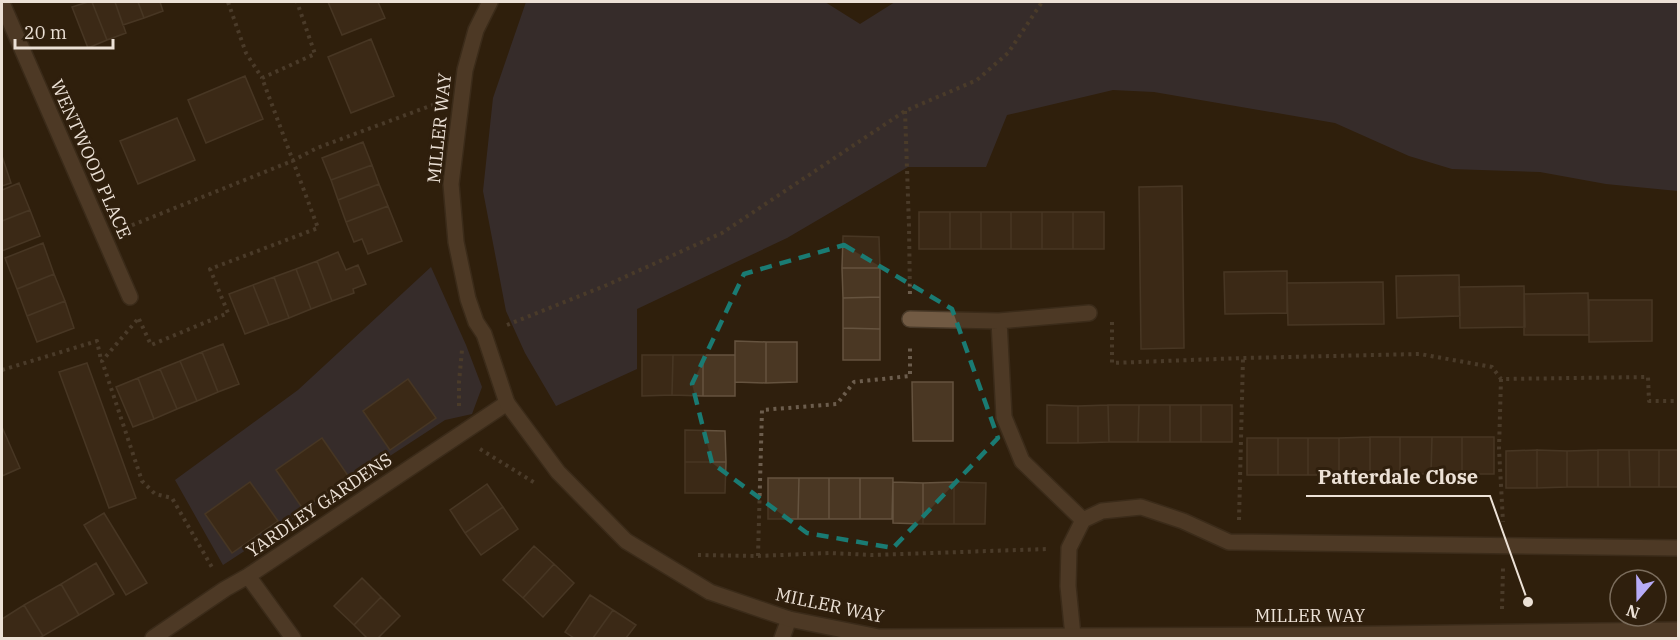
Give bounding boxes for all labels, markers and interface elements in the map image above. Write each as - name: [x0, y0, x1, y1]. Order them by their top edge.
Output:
- scale bar: [15, 12, 112, 50]
- text: 20 m: [24, 21, 67, 44]
- street label: MILLER WAY: [422, 71, 456, 184]
- street label: WENTWOOD PLACE: [45, 76, 137, 242]
- street label: YARDLEY GARDENS: [242, 448, 396, 562]
- callout: Patterdale Close: [1306, 458, 1490, 496]
- text: Patterdale Close: [1318, 463, 1478, 490]
- north arrow: [1608, 568, 1668, 628]
- street label: MILLER WAY: [773, 582, 887, 628]
- text: N: [1624, 601, 1642, 624]
- street label: MILLER WAY: [1255, 604, 1366, 627]

